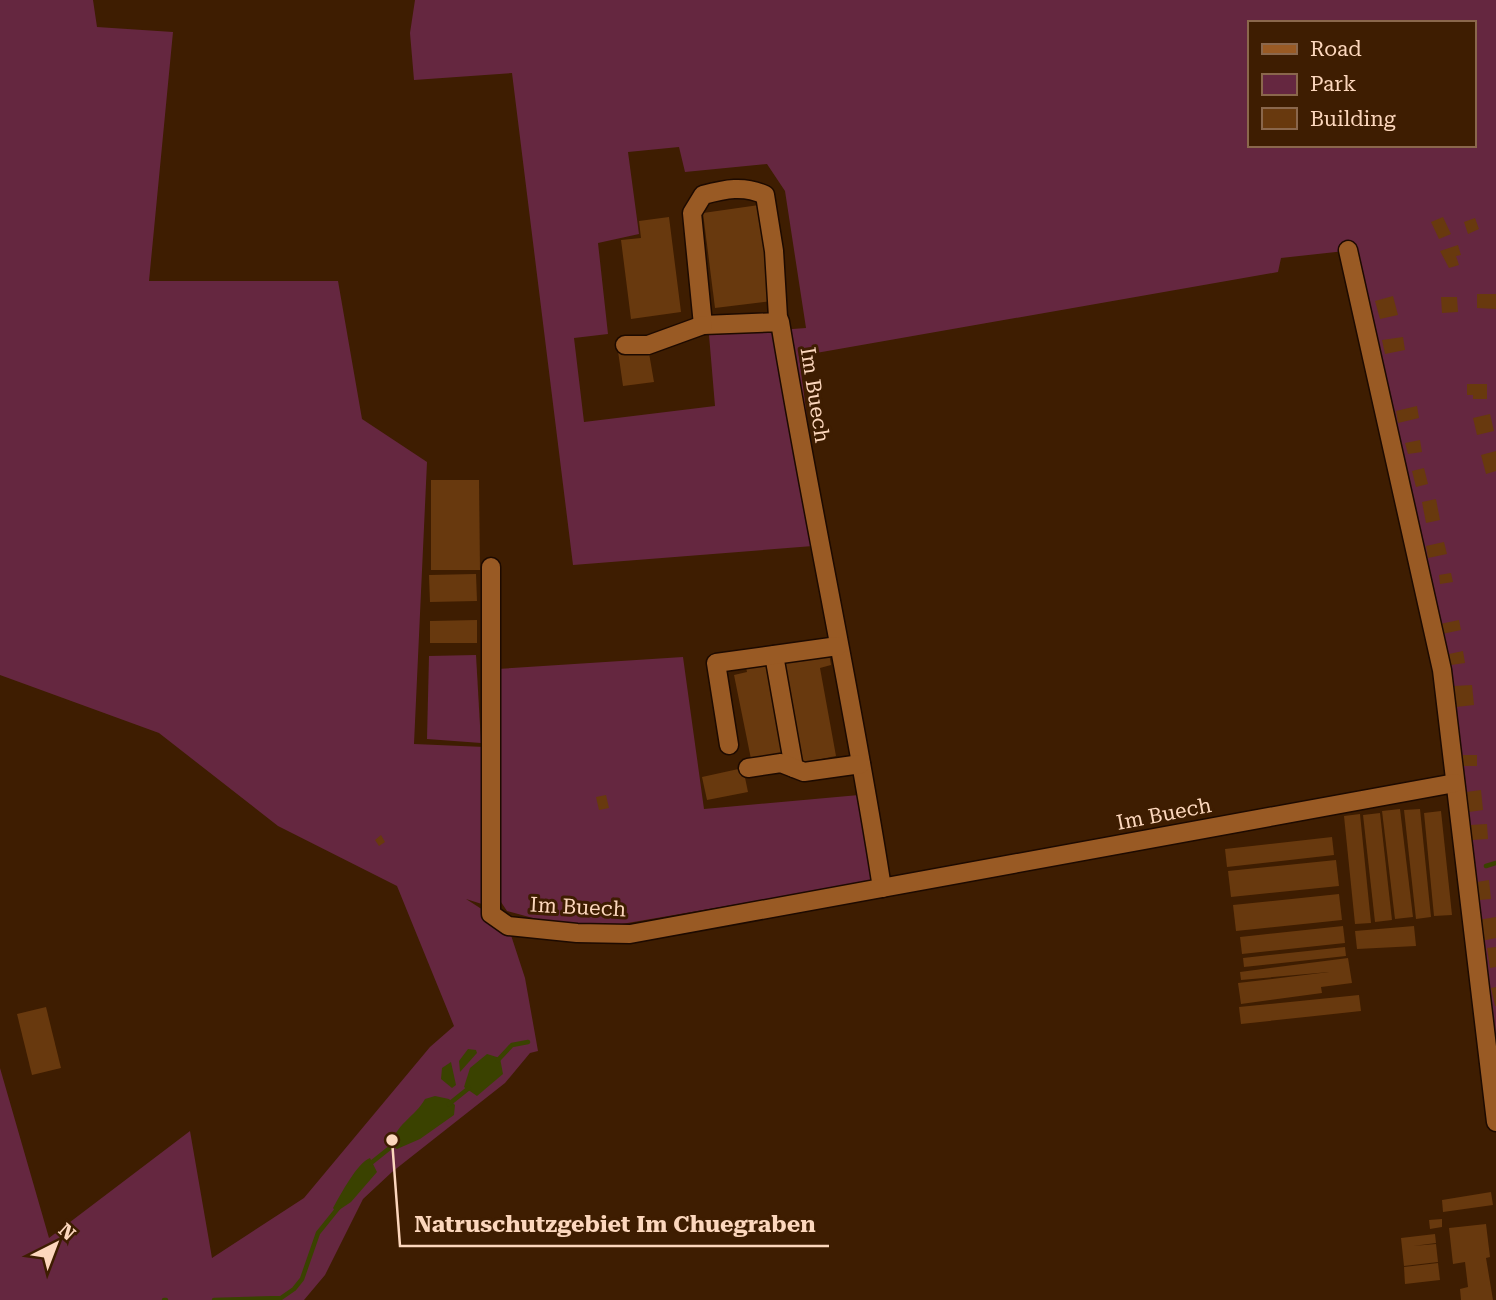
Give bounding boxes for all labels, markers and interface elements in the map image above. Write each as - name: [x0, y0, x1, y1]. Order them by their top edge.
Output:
- legend: [1248, 21, 1475, 147]
- text: Road: [1310, 37, 1362, 61]
- text: Park: [1310, 72, 1356, 96]
- text: Building: [1310, 107, 1396, 131]
- street label: Im Buech: [796, 346, 834, 445]
- street label: Im Buech: [1114, 793, 1214, 835]
- street label: Im Buech: [529, 892, 627, 922]
- callout: Natruschutzgebiet Im Chuegraben: [400, 1202, 829, 1246]
- north arrow: [21, 1209, 91, 1279]
- text: Natruschutzgebiet Im Chuegraben: [414, 1211, 816, 1238]
- text: N: [54, 1218, 80, 1245]

